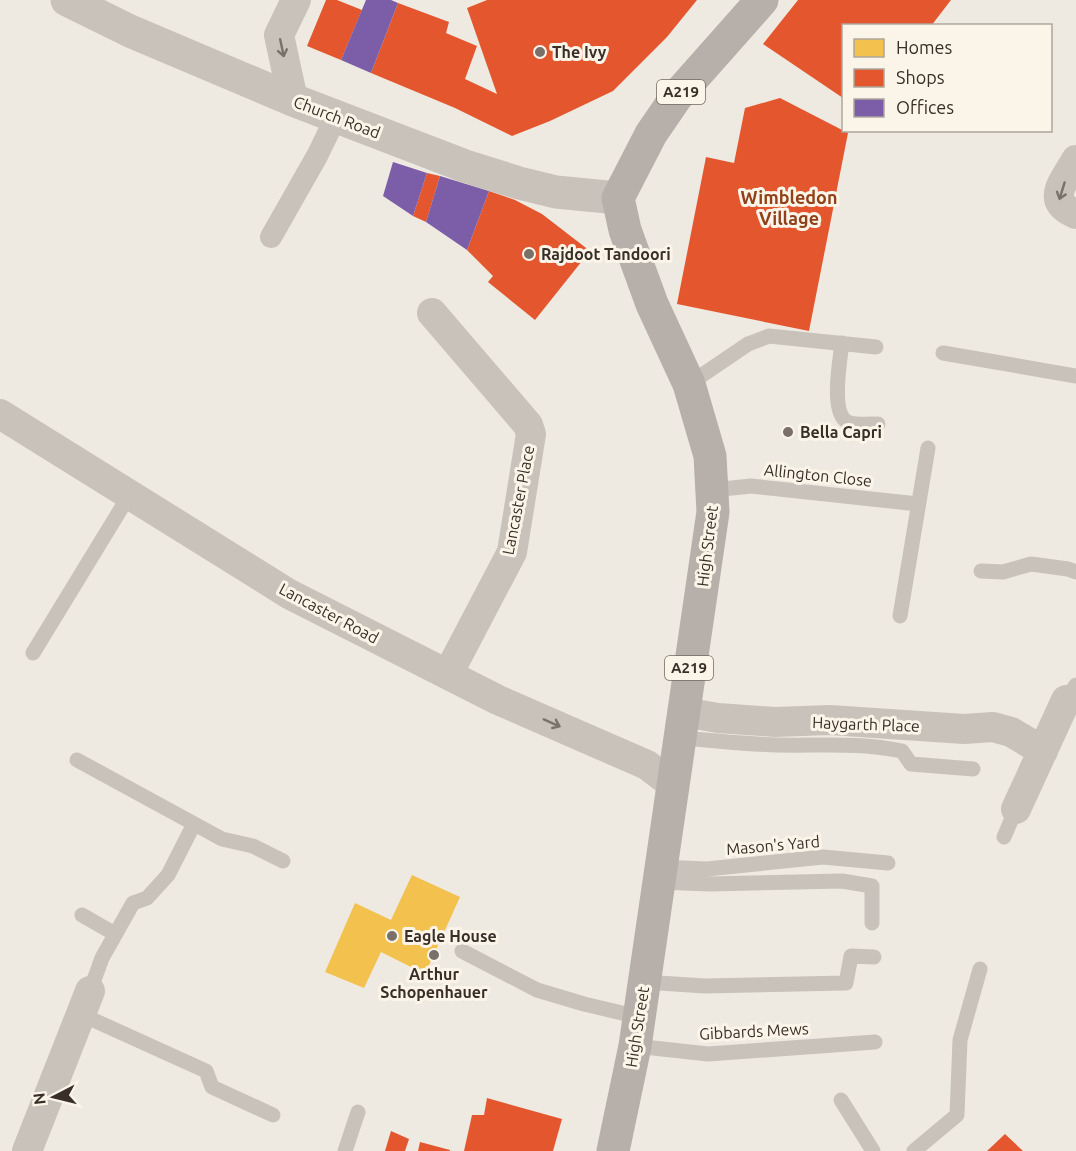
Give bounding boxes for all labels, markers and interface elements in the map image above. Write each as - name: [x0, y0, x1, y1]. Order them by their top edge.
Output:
- legend: [842, 24, 1052, 132]
- text: Homes: [896, 37, 953, 57]
- one-way arrow: [276, 39, 288, 58]
- place label: The Ivy: [552, 43, 607, 61]
- marker: The Ivy: [533, 45, 547, 59]
- text: Shops: [896, 67, 945, 87]
- road number: A219: [657, 80, 705, 104]
- street label: Church Road: [291, 92, 383, 142]
- text: Offices: [896, 97, 954, 117]
- one-way arrow: [1056, 181, 1067, 200]
- district label: Wimbledon Village: [741, 187, 837, 228]
- place label: Rajdoot Tandoori: [541, 245, 671, 263]
- marker: Rajdoot Tandoori: [522, 247, 536, 261]
- place label: Bella Capri: [800, 423, 882, 441]
- marker: Bella Capri: [781, 425, 795, 439]
- street label: Lancaster Place: [499, 444, 537, 556]
- street label: Allington Close: [763, 460, 873, 490]
- street label: High Street: [693, 504, 721, 588]
- street label: Lancaster Road: [276, 579, 382, 647]
- road number: A219: [665, 656, 713, 680]
- street label: Haygarth Place: [812, 713, 920, 735]
- one-way arrow: [542, 718, 560, 729]
- street label: Mason's Yard: [725, 832, 821, 858]
- place label: Eagle House: [404, 927, 497, 945]
- marker: Eagle House: [385, 929, 399, 943]
- marker: Arthur Schopenhauer: [427, 948, 441, 962]
- place label: Arthur Schopenhauer: [380, 965, 488, 1001]
- street label: High Street: [622, 985, 652, 1069]
- street label: Gibbards Mews: [699, 1019, 809, 1043]
- north arrow: [24, 1067, 84, 1127]
- text: N: [29, 1092, 49, 1106]

